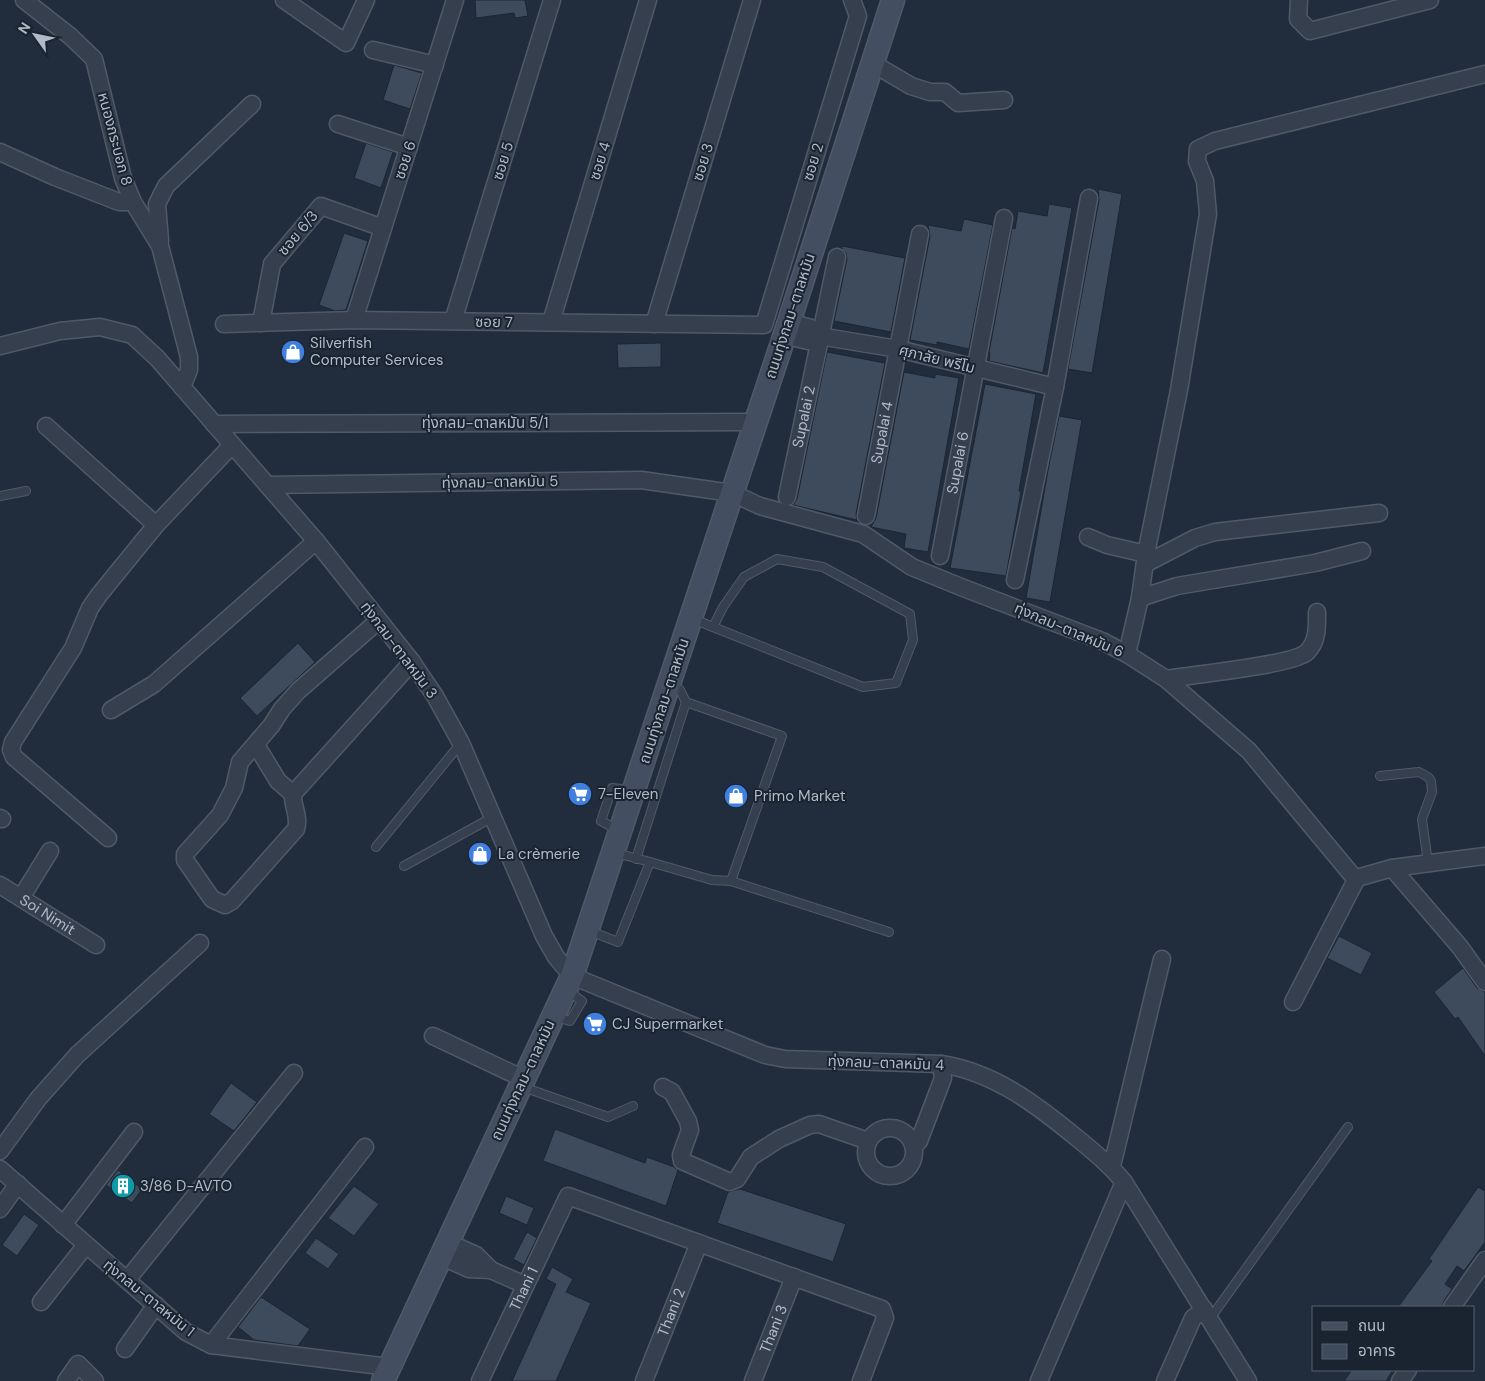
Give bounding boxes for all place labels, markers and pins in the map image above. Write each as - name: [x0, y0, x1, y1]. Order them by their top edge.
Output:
- place label: Silverfish Computer Services: [310, 333, 444, 370]
- shop icon: Silverfish Computer Services: [280, 339, 306, 365]
- supermarket icon: 7-Eleven: [567, 781, 593, 807]
- shop icon: Primo Market: [723, 783, 749, 809]
- place label: 7-Eleven: [598, 784, 658, 804]
- place label: Primo Market: [754, 786, 846, 806]
- shop icon: La crèmerie: [467, 841, 493, 867]
- place label: La crèmerie: [498, 844, 580, 864]
- supermarket icon: CJ Supermarket: [582, 1011, 608, 1037]
- place label: CJ Supermarket: [612, 1014, 723, 1034]
- building icon: 3/86 D-AVTO: [110, 1173, 136, 1199]
- place label: 3/86 D-AVTO: [140, 1176, 232, 1196]

